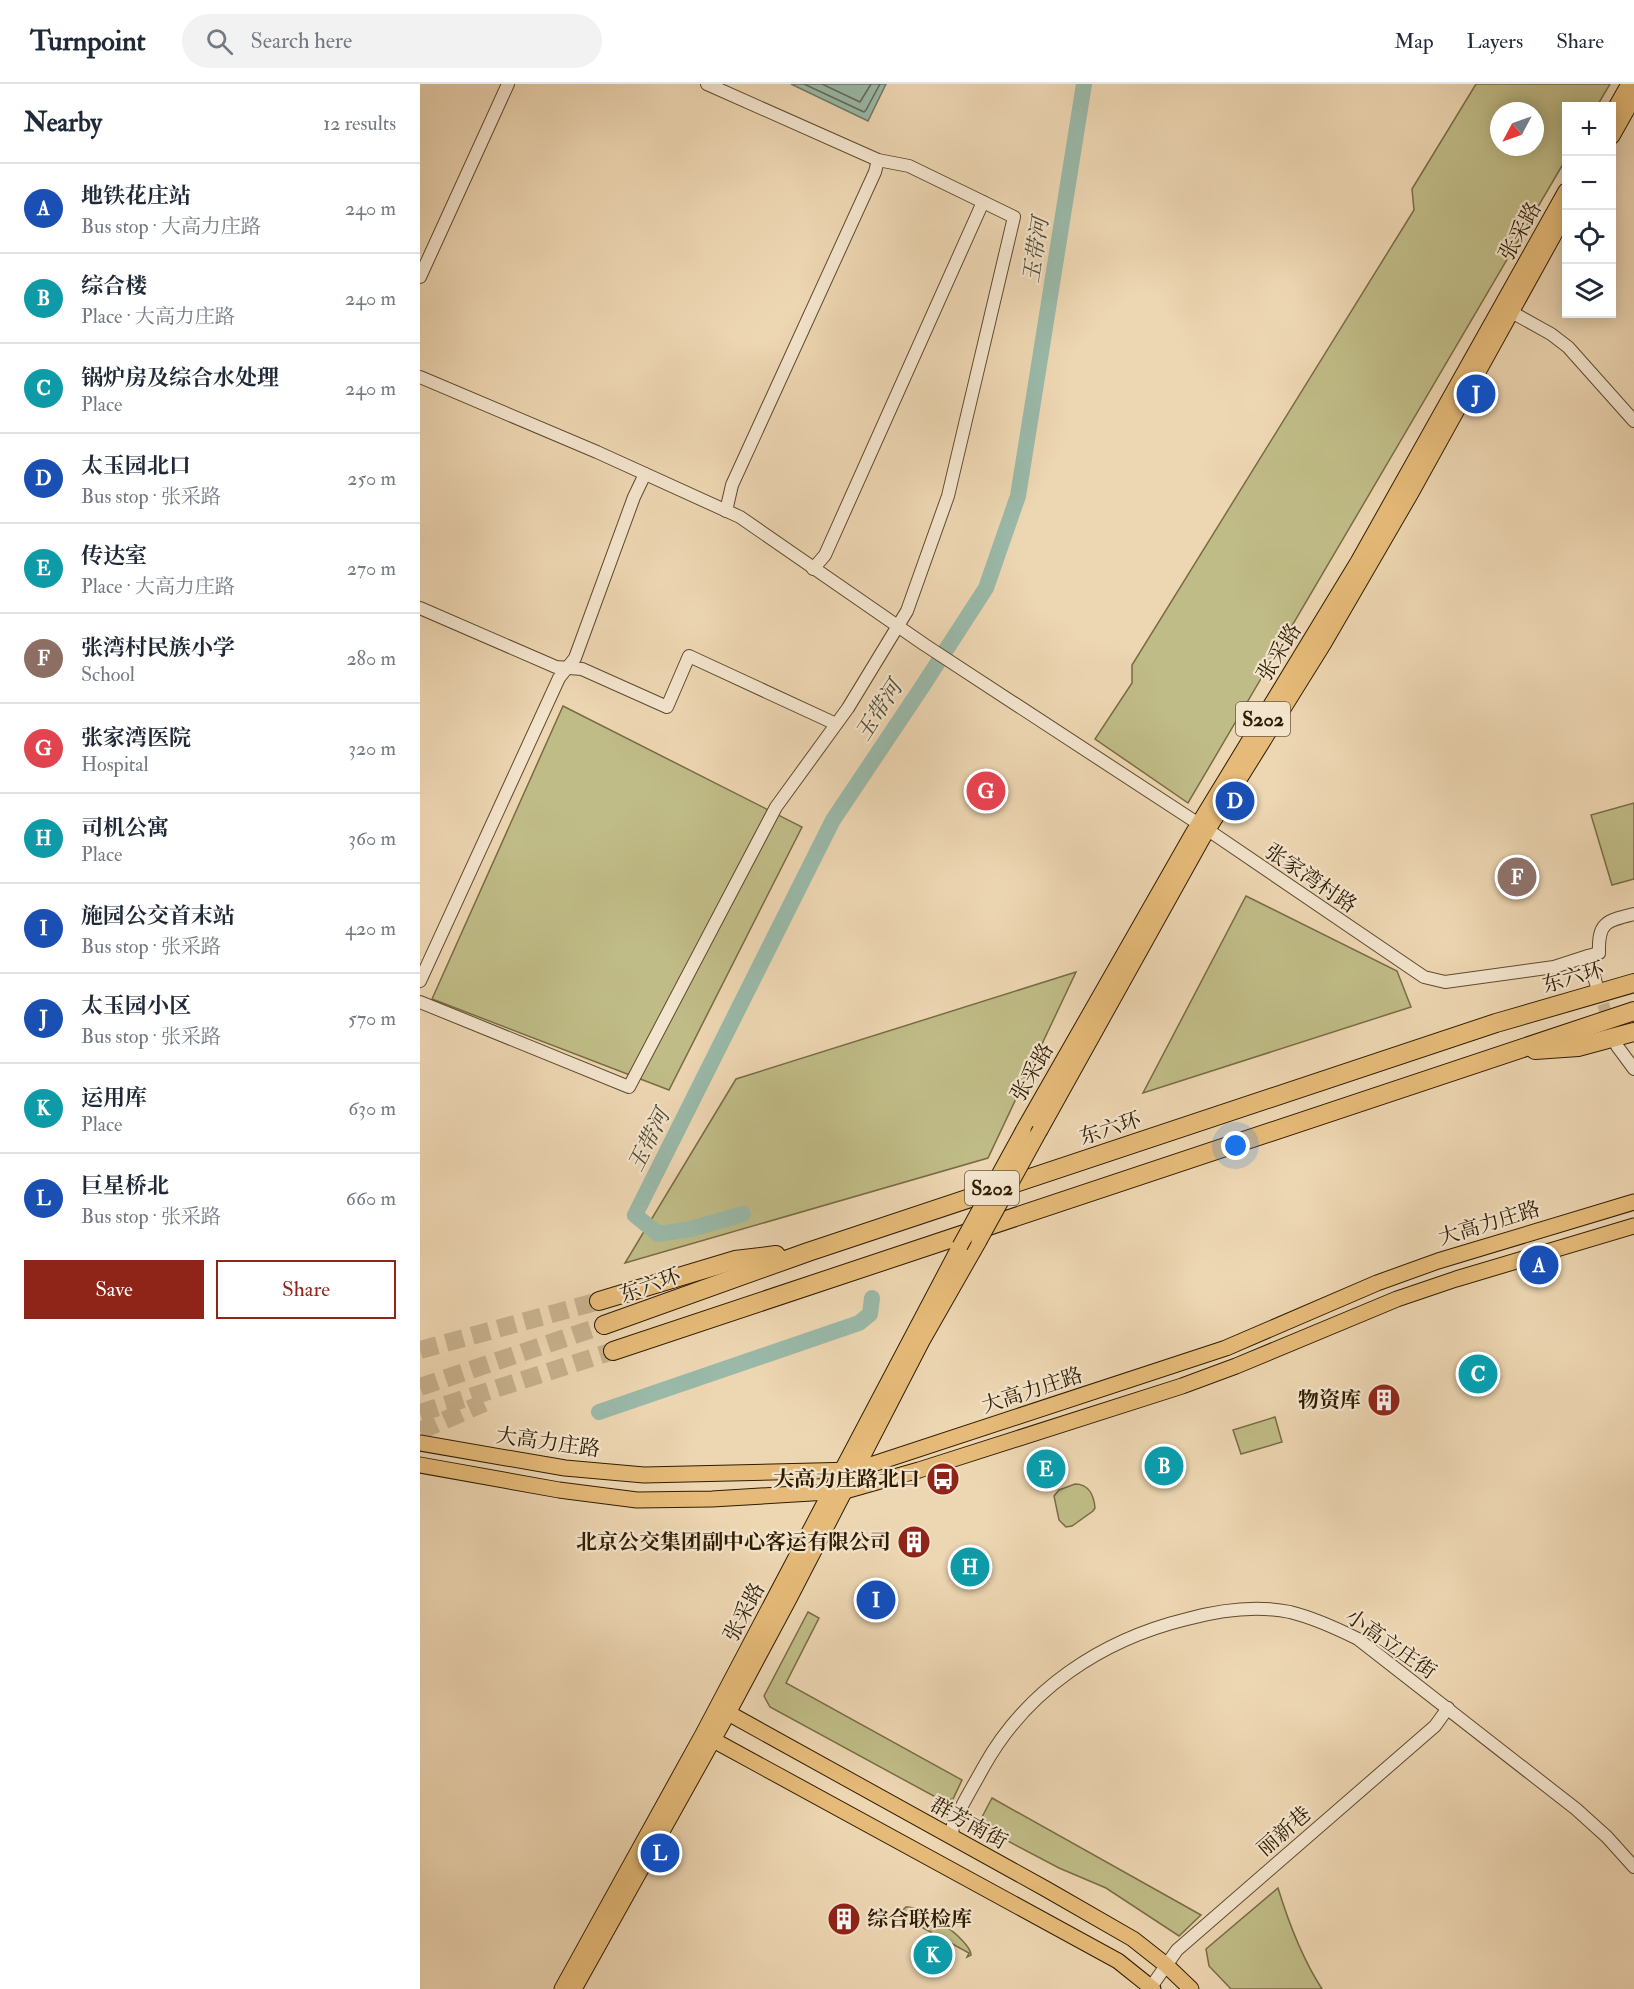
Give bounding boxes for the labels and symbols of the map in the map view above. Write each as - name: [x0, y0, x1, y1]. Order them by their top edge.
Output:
- north arrow: [1490, 102, 1544, 156]
- street label: 张采路: [1493, 197, 1548, 265]
- water label: 玉带河: [1017, 211, 1056, 285]
- pin: J: [1456, 372, 1496, 416]
- street label: 张采路: [1251, 618, 1308, 686]
- water label: 玉带河: [849, 672, 911, 746]
- road number: S202: [1236, 702, 1290, 736]
- pin: G: [966, 768, 1006, 814]
- pin: D: [1216, 778, 1254, 824]
- street label: 张家湾村路: [1260, 838, 1362, 919]
- pin: F: [1498, 854, 1536, 900]
- street label: 东六环: [1539, 956, 1607, 999]
- street label: 张采路: [1005, 1038, 1060, 1106]
- water label: 玉带河: [621, 1101, 678, 1176]
- street label: 东六环: [1076, 1106, 1144, 1151]
- your location: [1221, 1131, 1250, 1160]
- road number: S202: [965, 1171, 1019, 1205]
- street label: 大高力庄路: [1435, 1195, 1543, 1252]
- pin: A: [1520, 1242, 1558, 1288]
- street label: 东六环: [616, 1262, 684, 1309]
- pin: C: [1458, 1352, 1498, 1396]
- street label: 大高力庄路: [978, 1361, 1086, 1420]
- building icon: 物资库: [1366, 1382, 1402, 1418]
- place label: 物资库: [1298, 1387, 1361, 1414]
- street label: 大高力庄路: [494, 1422, 602, 1463]
- pin: B: [1144, 1444, 1184, 1488]
- pin: E: [1026, 1446, 1066, 1492]
- bus stop icon: 大高力庄路北口: [925, 1461, 961, 1497]
- place label: 大高力庄路北口: [773, 1466, 920, 1493]
- building icon: 北京公交集团副中心客运有限公司: [896, 1524, 932, 1560]
- place label: 北京公交集团副中心客运有限公司: [576, 1529, 891, 1556]
- pin: H: [950, 1544, 990, 1590]
- street label: 张采路: [718, 1578, 771, 1646]
- pin: I: [856, 1578, 896, 1622]
- street label: 小高立庄街: [1340, 1603, 1441, 1686]
- street label: 群芳南街: [925, 1791, 1012, 1856]
- street label: 丽新巷: [1252, 1801, 1317, 1862]
- pin: L: [640, 1830, 680, 1876]
- building icon: 综合联检库: [826, 1901, 862, 1937]
- place label: 综合联检库: [867, 1906, 972, 1933]
- pin: K: [914, 1932, 952, 1978]

